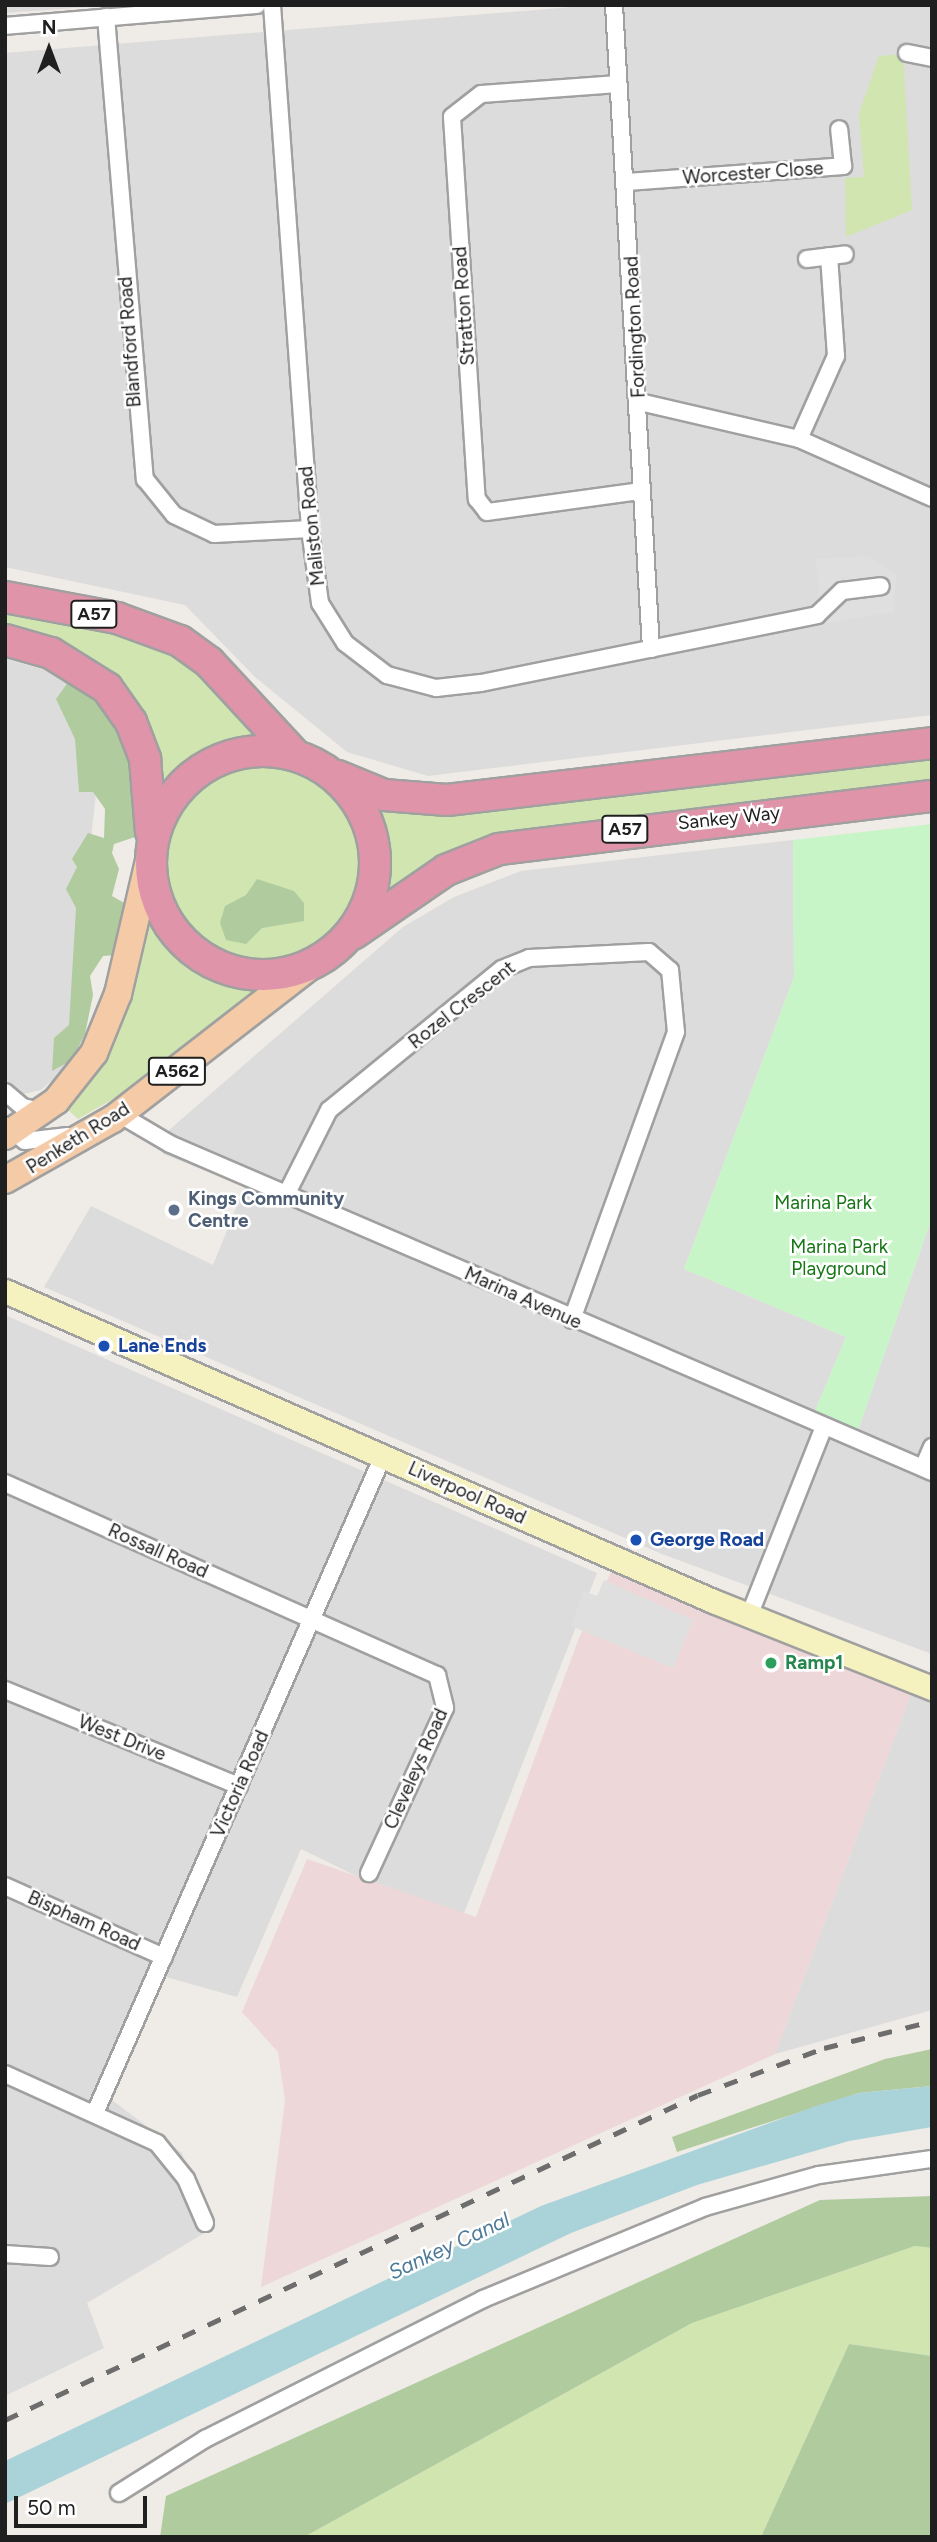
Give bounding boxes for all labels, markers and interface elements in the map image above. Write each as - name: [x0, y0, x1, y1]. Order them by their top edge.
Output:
- north arrow: [14, 14, 84, 84]
- text: N: [42, 16, 56, 39]
- street label: Worcester Close: [682, 157, 824, 189]
- street label: Stratton Road: [448, 246, 480, 366]
- street label: Fordington Road: [620, 255, 650, 399]
- street label: Blandford Road: [114, 276, 146, 408]
- street label: Maliston Road: [294, 465, 330, 587]
- road number: A57: [70, 600, 119, 628]
- street label: Sankey Way: [677, 801, 781, 835]
- road number: A57: [600, 814, 650, 844]
- street label: Rozel Crescent: [404, 956, 520, 1054]
- road number: A562: [147, 1056, 207, 1086]
- street label: Penketh Road: [22, 1097, 134, 1179]
- place label: Kings Community Centre: [188, 1188, 344, 1232]
- park label: Marina Park: [774, 1192, 872, 1214]
- marker: Kings Community Centre: [166, 1202, 182, 1218]
- park label: Marina Park Playground: [790, 1236, 888, 1280]
- street label: Marina Avenue: [461, 1262, 585, 1334]
- place label: Lane Ends: [118, 1335, 206, 1357]
- marker: Lane Ends: [96, 1338, 112, 1354]
- street label: Liverpool Road: [405, 1457, 529, 1529]
- street label: Rossall Road: [104, 1519, 212, 1583]
- place label: George Road: [650, 1529, 764, 1551]
- marker: George Road: [628, 1532, 644, 1548]
- place label: Ramp1: [785, 1652, 843, 1674]
- marker: Ramp1: [763, 1655, 779, 1671]
- street label: Cleveleys Road: [379, 1705, 453, 1833]
- street label: West Drive: [75, 1710, 169, 1766]
- street label: Victoria Road: [206, 1727, 274, 1841]
- street label: Bispham Road: [24, 1886, 144, 1956]
- water label: Sankey Canal: [384, 2207, 514, 2285]
- scale bar: [18, 2482, 150, 2526]
- text: 50 m: [27, 2495, 76, 2520]

